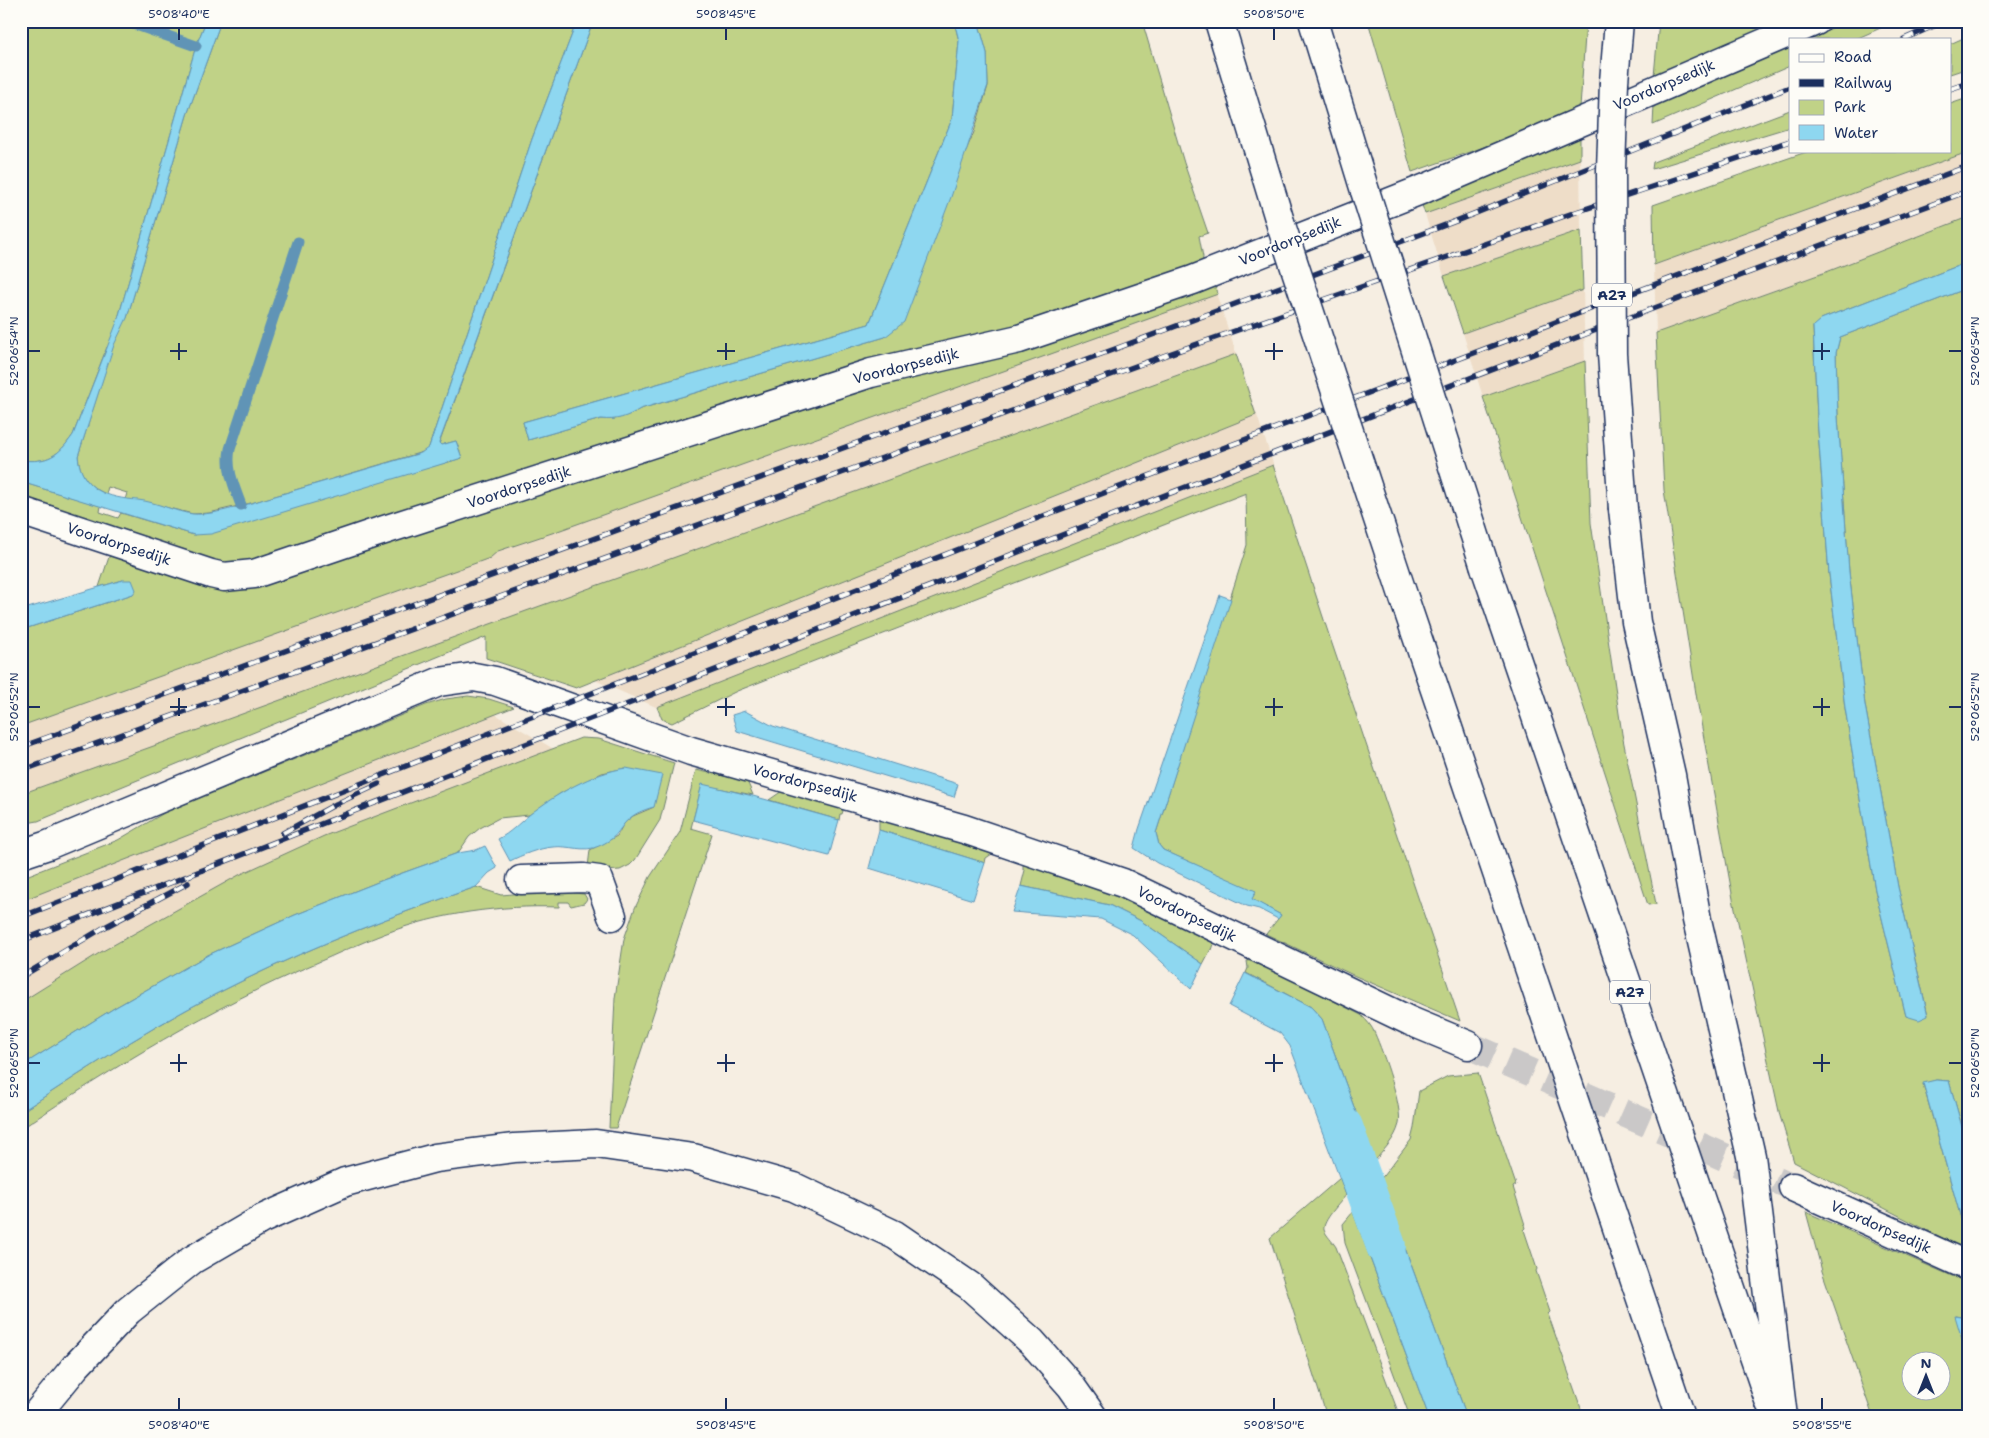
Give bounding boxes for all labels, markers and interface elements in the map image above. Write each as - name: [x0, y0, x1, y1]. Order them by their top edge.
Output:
- text: 5°08'40"E: [148, 6, 210, 22]
- text: 5°08'45"E: [696, 6, 756, 22]
- text: 5°08'50"E: [1243, 6, 1305, 22]
- legend: [1789, 38, 1952, 152]
- text: Road: [1834, 47, 1872, 67]
- street label: Voordorpsedijk: [1610, 55, 1718, 115]
- text: Railway: [1834, 73, 1892, 93]
- text: Park: [1834, 97, 1866, 117]
- text: Water: [1834, 123, 1878, 143]
- street label: Voordorpsedijk: [1236, 211, 1344, 271]
- road number: A27: [1592, 284, 1632, 306]
- text: 52°06'54"N: [6, 316, 22, 386]
- text: 52°06'54"N: [1967, 316, 1983, 386]
- street label: Voordorpsedijk: [851, 343, 961, 389]
- street label: Voordorpsedijk: [464, 461, 574, 513]
- street label: Voordorpsedijk: [64, 518, 174, 570]
- text: 52°06'52"N: [6, 672, 22, 742]
- text: 52°06'52"N: [1967, 672, 1983, 742]
- street label: Voordorpsedijk: [750, 759, 860, 807]
- street label: Voordorpsedijk: [1134, 881, 1240, 947]
- road number: A27: [1610, 980, 1650, 1004]
- text: 52°06'50"N: [6, 1028, 22, 1098]
- text: 52°06'50"N: [1967, 1028, 1983, 1098]
- street label: Voordorpsedijk: [1827, 1196, 1935, 1258]
- north arrow: [1902, 1350, 1952, 1400]
- text: N: [1920, 1354, 1932, 1372]
- text: 5°08'40"E: [148, 1417, 210, 1433]
- text: 5°08'45"E: [696, 1417, 756, 1433]
- text: 5°08'50"E: [1243, 1417, 1305, 1433]
- text: 5°08'55"E: [1792, 1417, 1852, 1433]

